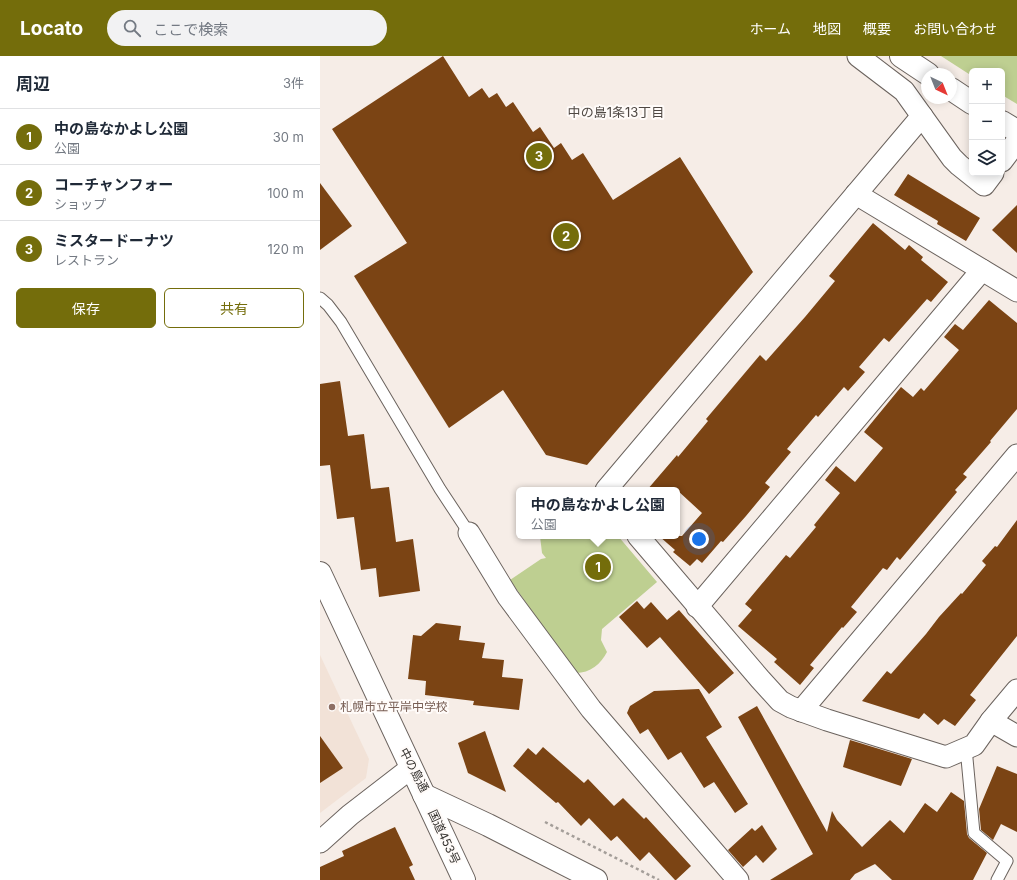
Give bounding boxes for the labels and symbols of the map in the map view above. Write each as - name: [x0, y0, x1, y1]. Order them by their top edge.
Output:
- north arrow: [921, 68, 957, 104]
- district label: 中の島1条13丁目: [568, 104, 664, 120]
- pin: 3: [526, 141, 552, 171]
- pin: 2: [553, 221, 579, 251]
- your location: [689, 529, 709, 549]
- pin: 1: [585, 552, 611, 582]
- place label: 札幌市立平岸中学校: [340, 699, 448, 714]
- marker: 札幌市立平岸中学校: [327, 702, 337, 712]
- street label: 中の島通: [397, 745, 432, 794]
- street label: 国道453号: [425, 807, 464, 866]

